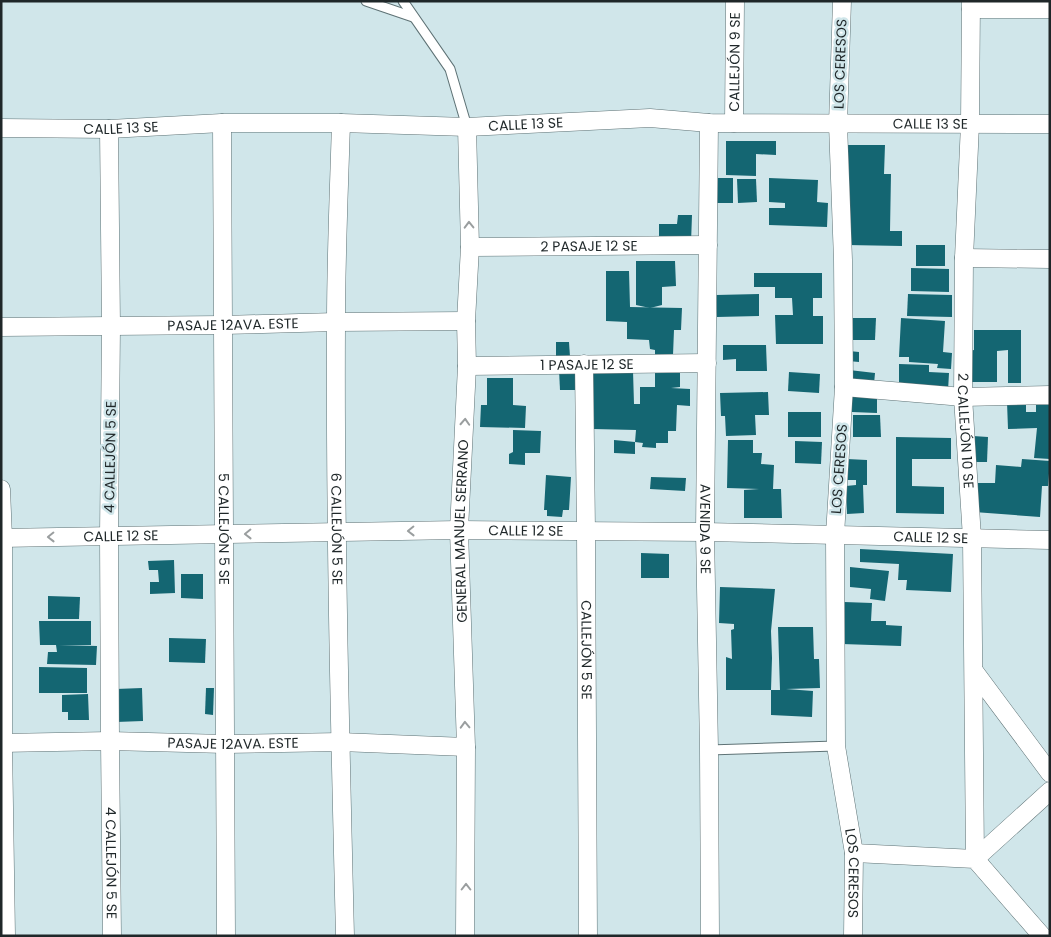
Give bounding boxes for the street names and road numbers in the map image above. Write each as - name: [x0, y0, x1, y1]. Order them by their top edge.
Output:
- street label: CALLEJÓN 9 SE: [724, 12, 745, 112]
- street label: LOS CERESOS: [828, 19, 852, 109]
- street label: CALLE 13 SE: [488, 112, 564, 136]
- street label: CALLE 13 SE: [893, 114, 968, 134]
- street label: CALLE 13 SE: [83, 116, 159, 139]
- street label: 2 PASAJE 12 SE: [540, 236, 638, 256]
- street label: PASAJE 12AVA. ESTE: [167, 313, 299, 336]
- street label: 1 PASAJE 12 SE: [540, 354, 634, 375]
- street label: 2 CALLEJÓN 10 SE: [953, 373, 979, 489]
- street label: 4 CALLEJÓN 5 SE: [99, 401, 121, 513]
- street label: LOS CERESOS: [826, 423, 852, 515]
- street label: GENERAL MANUEL SERRANO: [449, 439, 473, 623]
- street label: 5 CALLEJÓN 5 SE: [214, 473, 234, 585]
- street label: 6 CALLEJÓN 5 SE: [326, 473, 348, 585]
- street label: AVENIDA 9 SE: [695, 484, 716, 574]
- street label: CALLE 12 SE: [488, 520, 564, 541]
- street label: CALLE 12 SE: [83, 525, 159, 547]
- street label: CALLE 12 SE: [893, 526, 969, 548]
- street label: CALLEJÓN 5 SE: [576, 600, 597, 700]
- street label: PASAJE 12AVA. ESTE: [167, 732, 299, 754]
- street label: 4 CALLEJÓN 5 SE: [101, 807, 122, 919]
- street label: LOS CERESOS: [840, 827, 864, 918]

